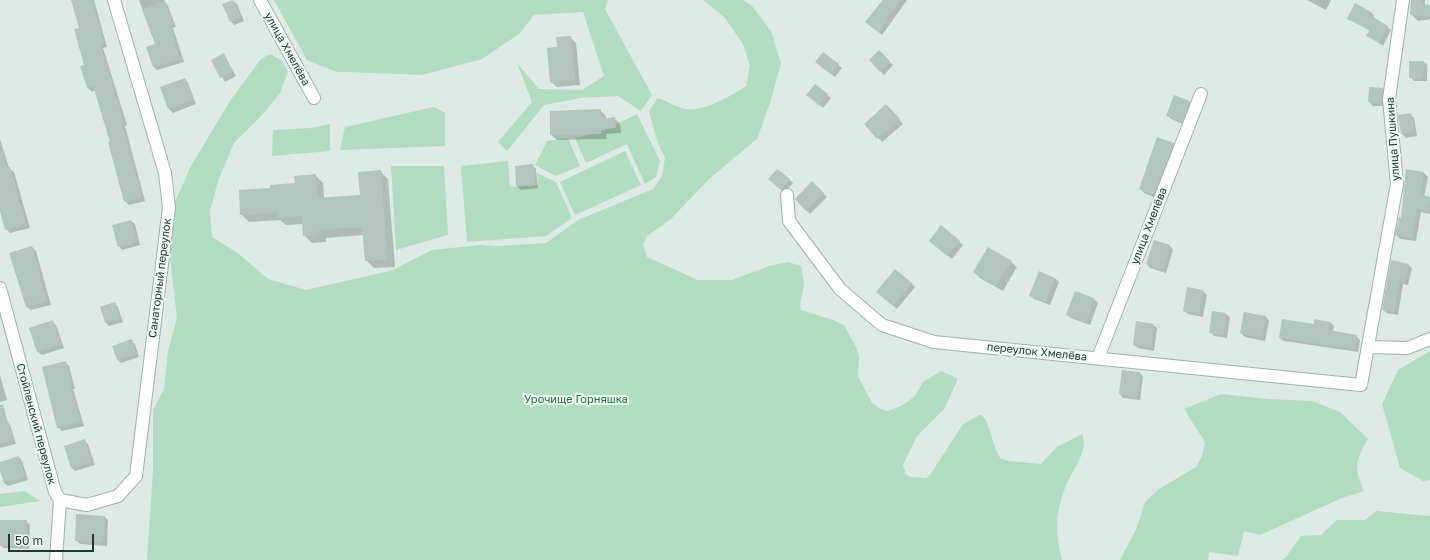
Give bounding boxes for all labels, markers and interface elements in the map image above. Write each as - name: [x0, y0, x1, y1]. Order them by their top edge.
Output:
- street label: улица Хмелёва: [261, 10, 313, 88]
- street label: улица Пушкина: [1383, 97, 1403, 181]
- street label: улица Хмелёва: [1128, 186, 1170, 266]
- street label: Санаторный переулок: [146, 217, 174, 339]
- street label: переулок Хмелёва: [986, 340, 1088, 364]
- street label: Стойленский переулок: [13, 362, 59, 486]
- park label: Урочище Горняшка: [524, 393, 628, 407]
- scale bar: [10, 526, 96, 552]
- text: 50 m: [15, 533, 43, 548]

